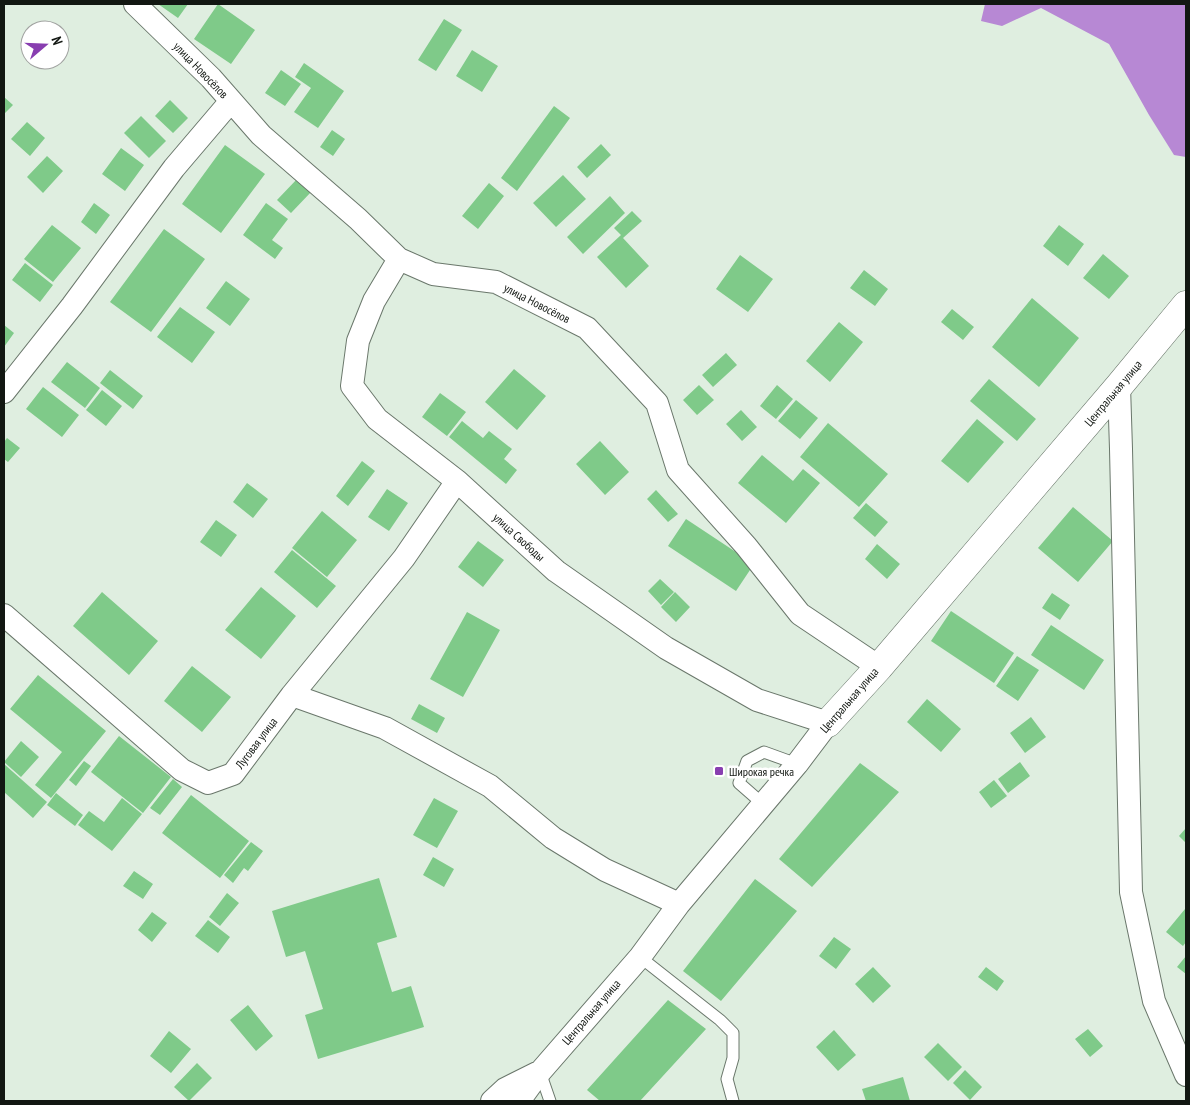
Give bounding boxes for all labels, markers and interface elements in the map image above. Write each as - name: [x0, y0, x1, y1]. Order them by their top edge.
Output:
- north arrow: [20, 20, 70, 70]
- text: N: [48, 34, 67, 47]
- street label: улица Новосёлов: [170, 39, 232, 101]
- street label: улица Новосёлов: [501, 280, 573, 326]
- street label: Центральная улица: [1081, 357, 1145, 429]
- street label: улица Свободы: [490, 510, 548, 564]
- street label: Центральная улица: [817, 664, 882, 736]
- street label: Луговая улица: [231, 714, 280, 772]
- place label: Широкая речка: [729, 764, 794, 779]
- marker: Широкая речка: [713, 765, 725, 777]
- street label: Центральная улица: [559, 976, 624, 1048]

